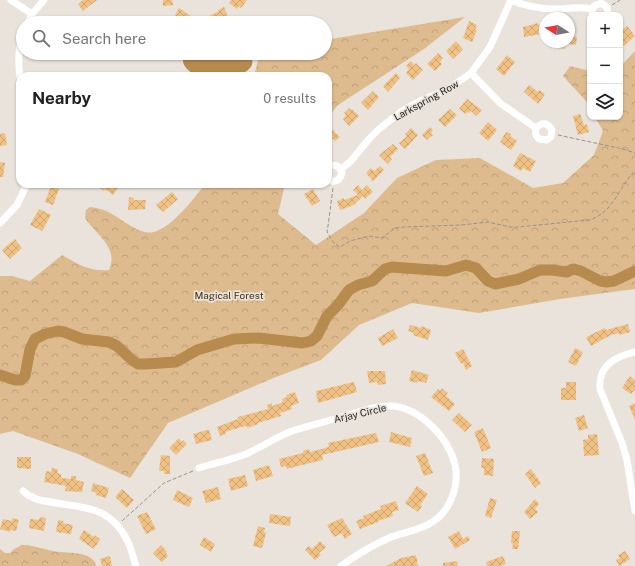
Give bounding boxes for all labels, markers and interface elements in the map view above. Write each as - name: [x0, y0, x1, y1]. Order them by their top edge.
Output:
- north arrow: [539, 12, 575, 48]
- map controls: [587, 12, 623, 120]
- button: +: [587, 12, 623, 48]
- search box: [16, 16, 332, 60]
- icon: search: [30, 27, 52, 49]
- text: Search here: [62, 30, 146, 47]
- button: −: [587, 48, 623, 84]
- street label: Larkspring Row: [391, 77, 461, 123]
- button: layers: [587, 84, 623, 120]
- text: Nearby: [32, 88, 91, 108]
- text: 0 results: [263, 91, 316, 106]
- park label: Magical Forest: [194, 289, 264, 301]
- street label: Arjay Circle: [332, 401, 388, 425]

